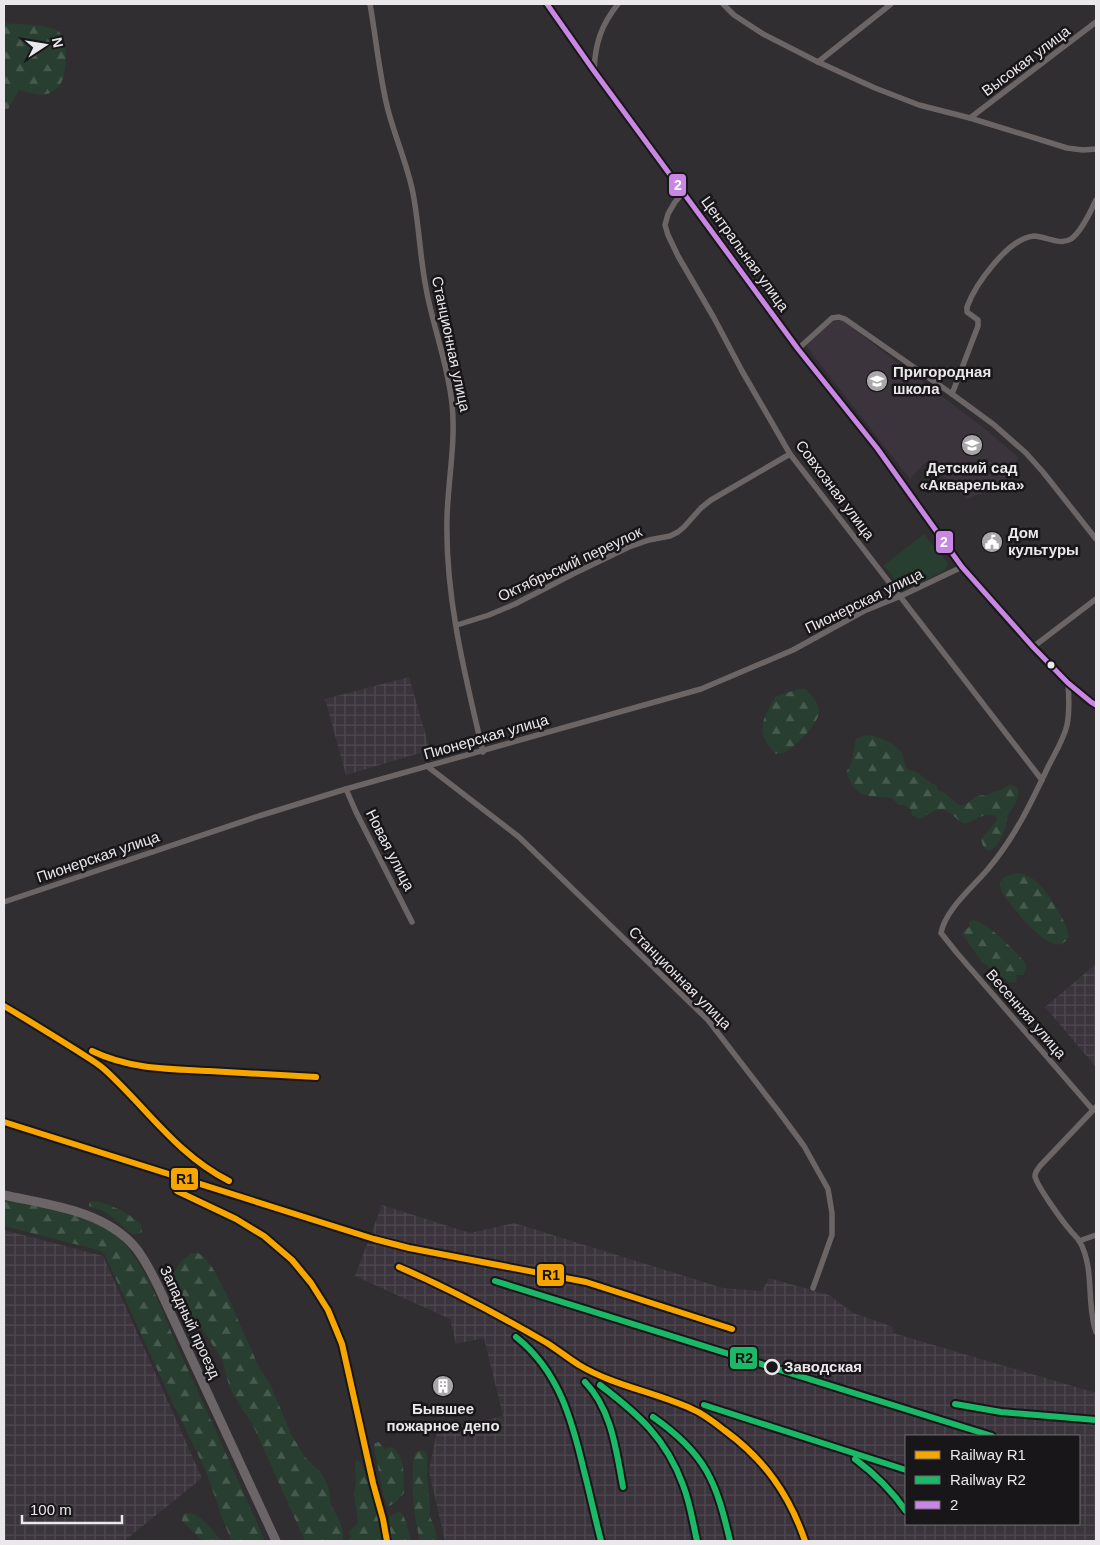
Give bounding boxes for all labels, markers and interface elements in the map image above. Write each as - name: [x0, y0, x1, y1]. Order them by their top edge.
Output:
- north arrow: [20, 20, 70, 70]
- street label: Высокая улица: [978, 22, 1073, 99]
- text: N: [49, 36, 67, 49]
- line badge: 2: [668, 173, 687, 197]
- text: 2: [674, 177, 682, 193]
- street label: Центральная улица: [698, 193, 793, 315]
- street label: Станционная улица: [429, 275, 474, 414]
- place label: Пригородная школа: [893, 363, 991, 397]
- school or university icon: Пригородная школа: [865, 369, 889, 393]
- school or university icon: Детский сад «Акварелька»: [960, 433, 984, 457]
- street label: Совхозная улица: [793, 437, 879, 543]
- place label: Детский сад «Акварелька»: [920, 459, 1024, 493]
- street label: Октябрьский переулок: [495, 522, 645, 604]
- place label: Дом культуры: [1008, 524, 1079, 558]
- line badge: 2: [935, 530, 954, 554]
- public building icon: Дом культуры: [980, 530, 1004, 554]
- text: 2: [940, 534, 948, 550]
- street label: Пионерская улица: [802, 564, 926, 636]
- unlabelled marker: [1046, 660, 1056, 670]
- street label: Пионерская улица: [422, 710, 551, 762]
- street label: Новая улица: [363, 806, 418, 894]
- street label: Пионерская улица: [34, 827, 162, 886]
- street label: Станционная улица: [626, 923, 736, 1033]
- street label: Весенняя улица: [983, 966, 1070, 1062]
- line badge: R1: [170, 1167, 199, 1191]
- text: R1: [176, 1171, 194, 1187]
- street label: Западный проезд: [157, 1263, 224, 1381]
- line badge: R1: [536, 1263, 565, 1287]
- text: R1: [542, 1267, 560, 1283]
- line badge: R2: [729, 1346, 758, 1370]
- text: R2: [735, 1350, 753, 1366]
- place label: Заводская: [784, 1358, 862, 1375]
- marker: Заводская: [764, 1359, 780, 1375]
- building icon: Бывшее пожарное депо: [431, 1374, 455, 1398]
- place label: Бывшее пожарное депо: [386, 1400, 500, 1434]
- legend: [905, 1435, 1080, 1525]
- text: Railway R1: [950, 1446, 1026, 1463]
- text: Railway R2: [950, 1471, 1026, 1488]
- scale bar: [22, 1492, 122, 1524]
- text: 2: [950, 1496, 958, 1513]
- text: 100 m: [30, 1501, 72, 1518]

